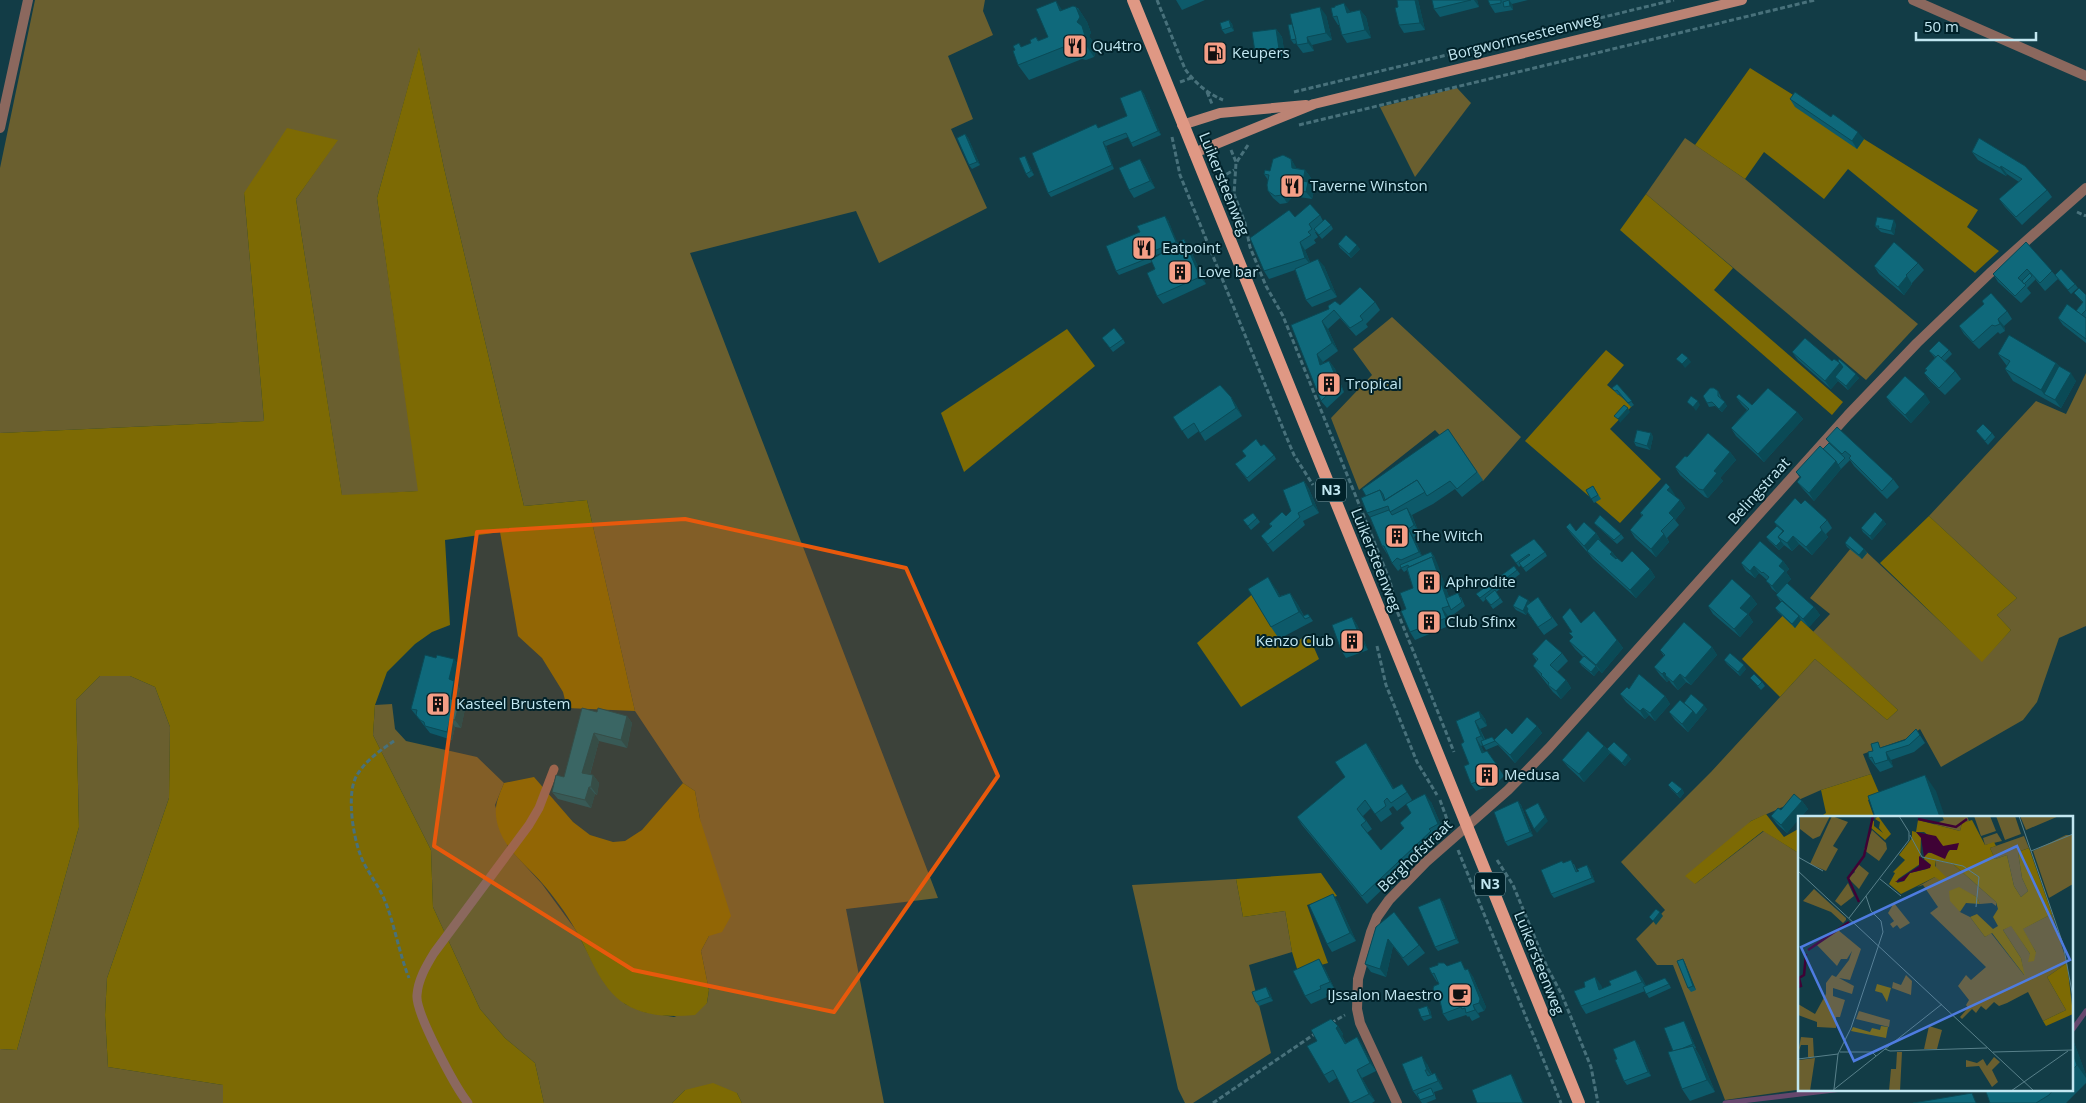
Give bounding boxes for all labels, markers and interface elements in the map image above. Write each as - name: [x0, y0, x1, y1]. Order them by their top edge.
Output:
- street label: Borgwormsesteenweg: [1446, 7, 1602, 65]
- scale bar: [1916, 10, 2036, 42]
- text: 50 m: [1924, 16, 1959, 36]
- restaurant icon: Qu4tro: [1062, 33, 1088, 59]
- place label: Qu4tro: [1092, 35, 1142, 55]
- fuel station icon: Keupers: [1202, 40, 1228, 66]
- place label: Keupers: [1232, 42, 1290, 62]
- street label: Luikersteenweg: [1195, 129, 1255, 238]
- restaurant icon: Taverne Winston: [1279, 173, 1305, 199]
- place label: Taverne Winston: [1310, 175, 1428, 195]
- restaurant icon: Eatpoint: [1131, 235, 1157, 261]
- place label: Eatpoint: [1162, 237, 1221, 257]
- building icon: Love bar: [1167, 259, 1193, 285]
- place label: Love bar: [1198, 261, 1258, 281]
- building icon: Tropical: [1316, 371, 1342, 397]
- place label: Tropical: [1346, 373, 1402, 393]
- street label: Belingstraat: [1723, 453, 1794, 528]
- road number: N3: [1316, 478, 1346, 502]
- street label: Luikersteenweg: [1347, 505, 1407, 614]
- building icon: The Witch: [1384, 523, 1410, 549]
- place label: The Witch: [1414, 525, 1483, 545]
- building icon: Aphrodite: [1416, 569, 1442, 595]
- place label: Aphrodite: [1446, 571, 1516, 591]
- building icon: Club Sfinx: [1416, 609, 1442, 635]
- place label: Club Sfinx: [1446, 611, 1516, 631]
- building icon: Kenzo Club: [1339, 628, 1365, 654]
- place label: Kenzo Club: [1256, 630, 1334, 650]
- building icon: Kasteel Brustem: [425, 691, 451, 717]
- place label: Kasteel Brustem: [456, 693, 570, 713]
- building icon: Medusa: [1474, 762, 1500, 788]
- place label: Medusa: [1504, 764, 1560, 784]
- street label: Berghofstraat: [1373, 815, 1456, 896]
- inset map: [1798, 816, 2074, 1090]
- road number: N3: [1475, 872, 1505, 896]
- street label: Luikersteenweg: [1510, 908, 1570, 1017]
- cafe icon: IJssalon Maestro: [1447, 982, 1473, 1008]
- place label: IJssalon Maestro: [1327, 984, 1442, 1004]

